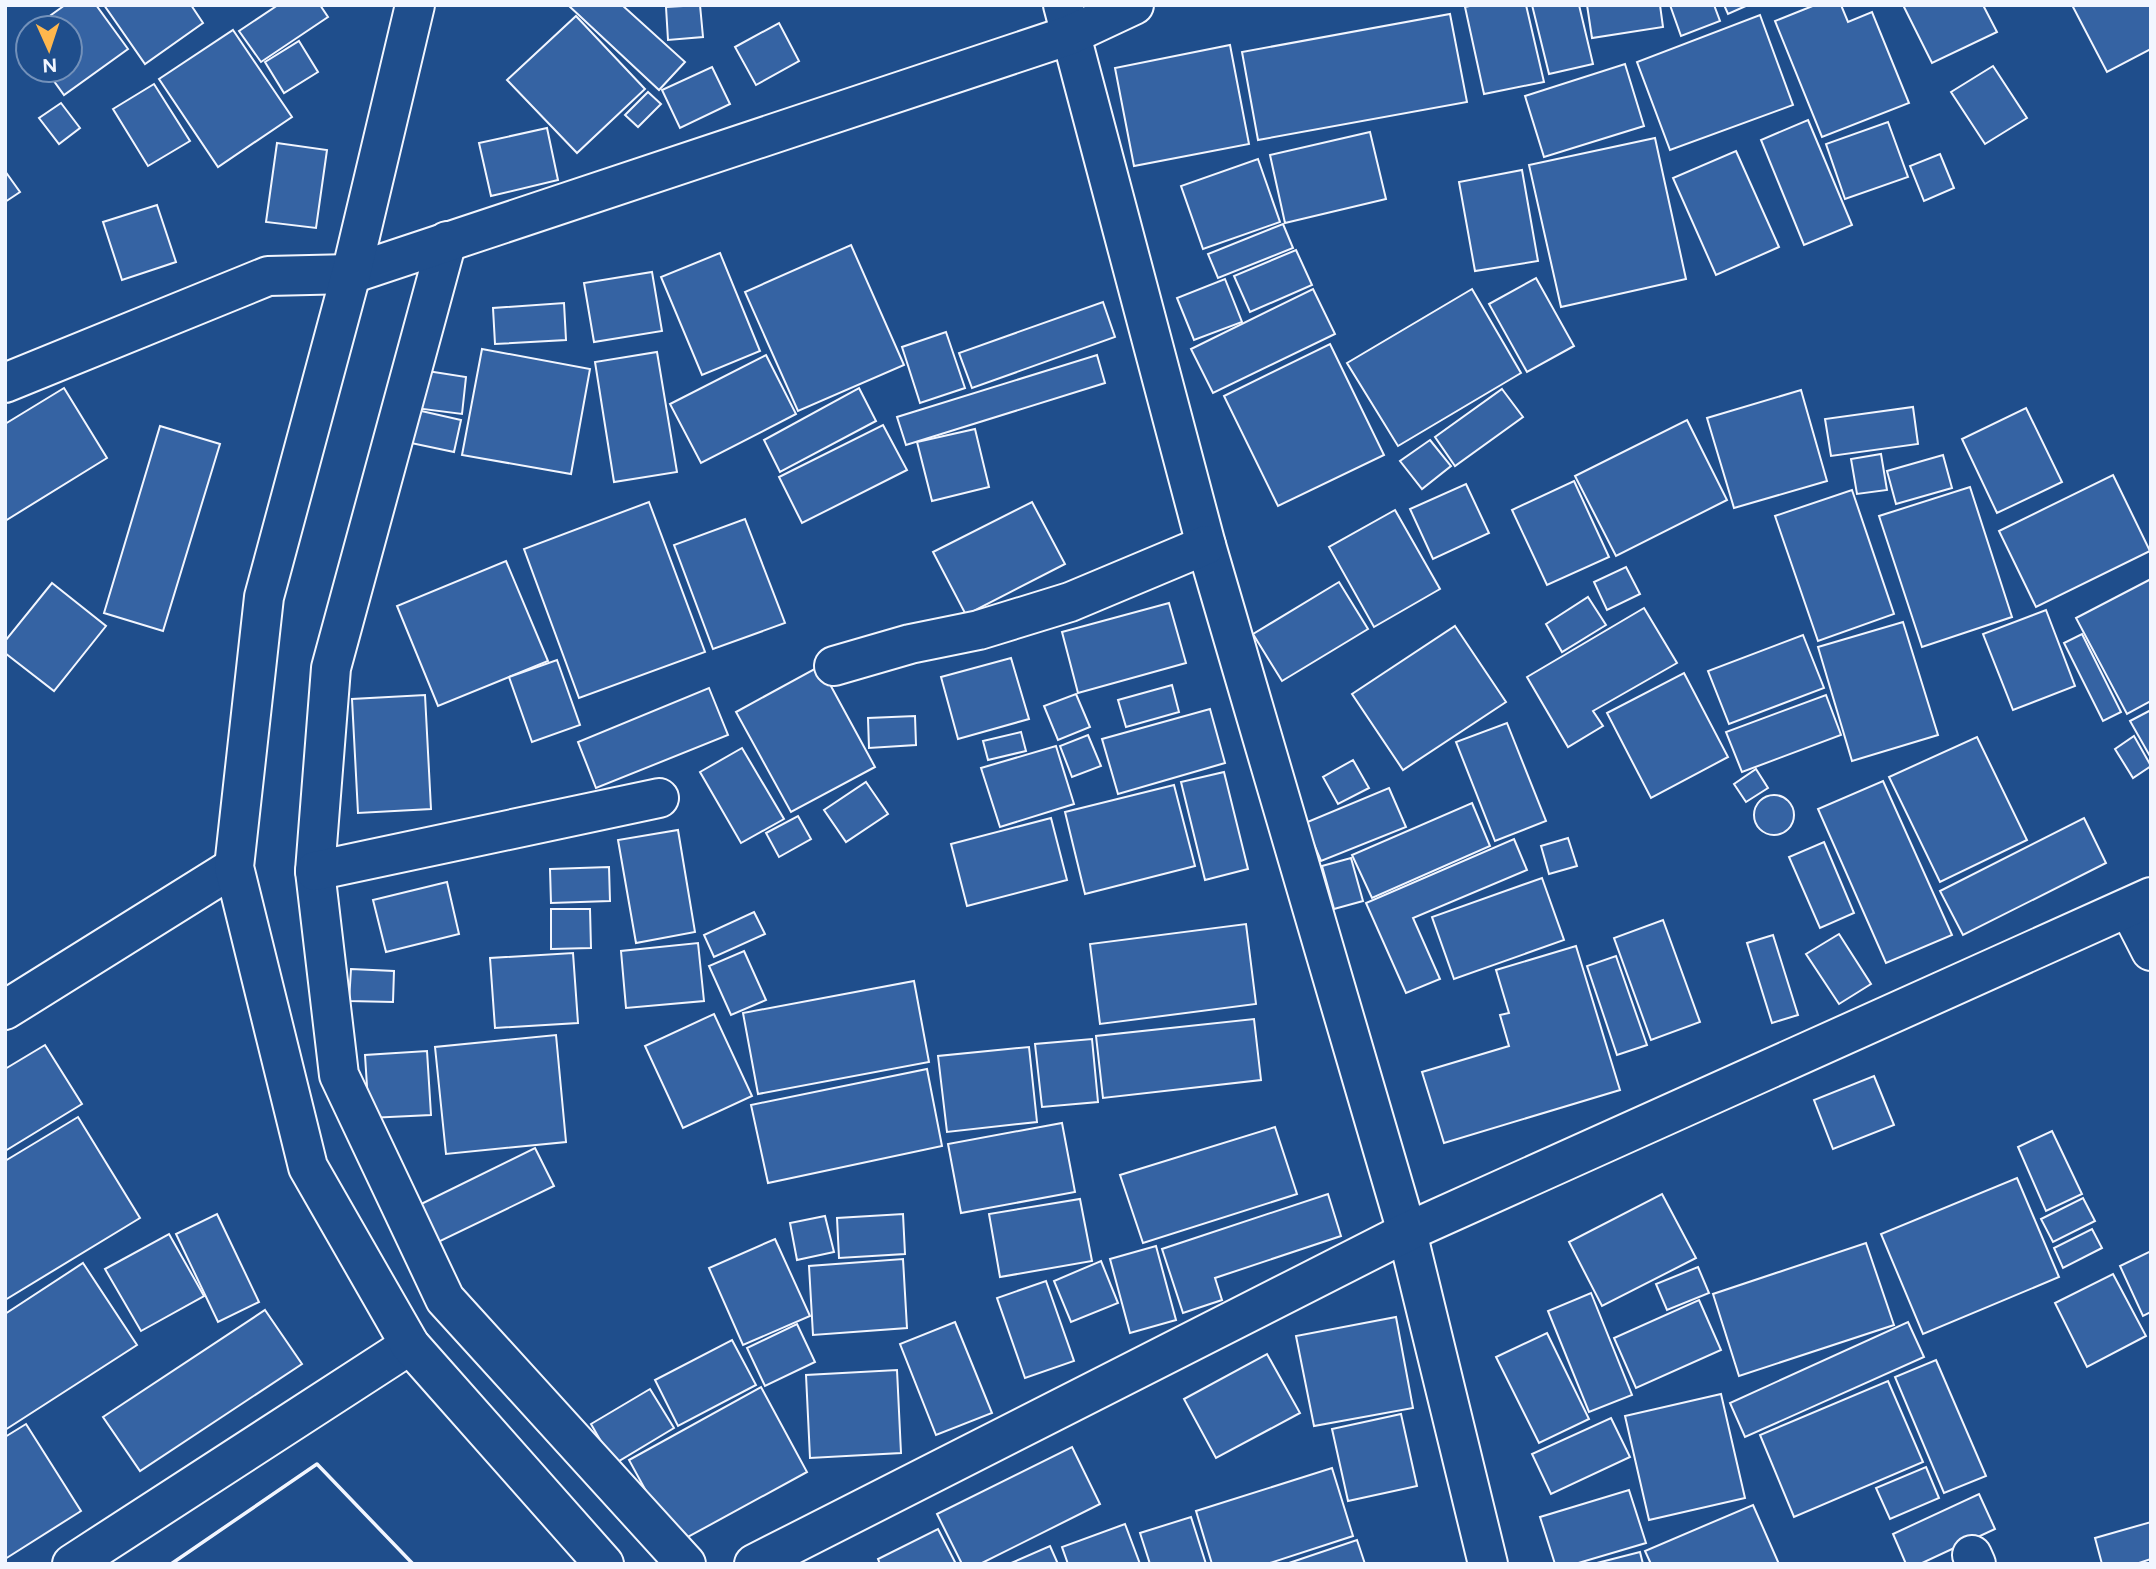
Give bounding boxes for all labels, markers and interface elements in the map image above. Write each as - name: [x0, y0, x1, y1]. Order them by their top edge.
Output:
- north arrow: [14, 14, 84, 84]
- text: N: [42, 54, 58, 77]

